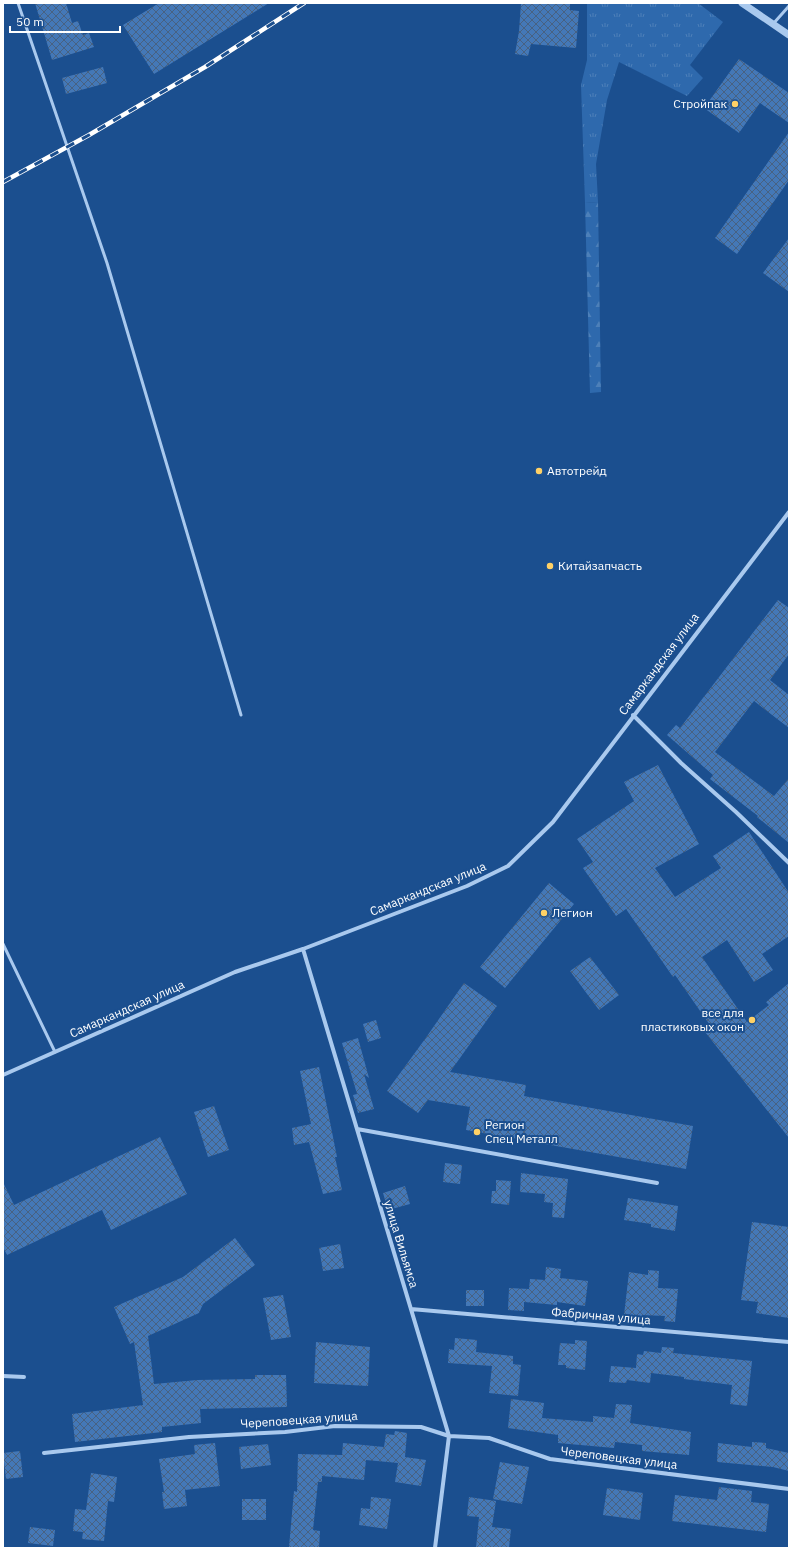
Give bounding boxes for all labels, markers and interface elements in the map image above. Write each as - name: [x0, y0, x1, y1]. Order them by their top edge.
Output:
- scale bar: [10, 8, 120, 34]
- text: 50 m: [16, 14, 44, 29]
- place label: Стройпак: [673, 96, 727, 111]
- marker: Стройпак: [730, 99, 740, 109]
- place label: Автотрейд: [547, 463, 607, 478]
- marker: Автотрейд: [534, 466, 544, 476]
- place label: Китайзапчасть: [558, 558, 642, 573]
- marker: Китайзапчасть: [545, 561, 555, 571]
- street label: Самаркандская улица: [615, 609, 702, 718]
- street label: Самаркандская улица: [367, 858, 489, 919]
- place label: Легион: [552, 905, 593, 920]
- marker: Легион: [539, 908, 549, 918]
- street label: Самаркандская улица: [67, 976, 187, 1041]
- place label: все для пластиковых окон: [641, 1005, 744, 1034]
- marker: все для пластиковых окон: [747, 1015, 757, 1025]
- place label: Регион Спец Металл: [485, 1117, 558, 1146]
- marker: Регион Спец Металл: [472, 1127, 482, 1137]
- street label: улица Вильямса: [381, 1198, 422, 1290]
- street label: Фабричная улица: [551, 1304, 652, 1327]
- street label: Череповецкая улица: [240, 1408, 359, 1431]
- street label: Череповецкая улица: [560, 1443, 679, 1472]

